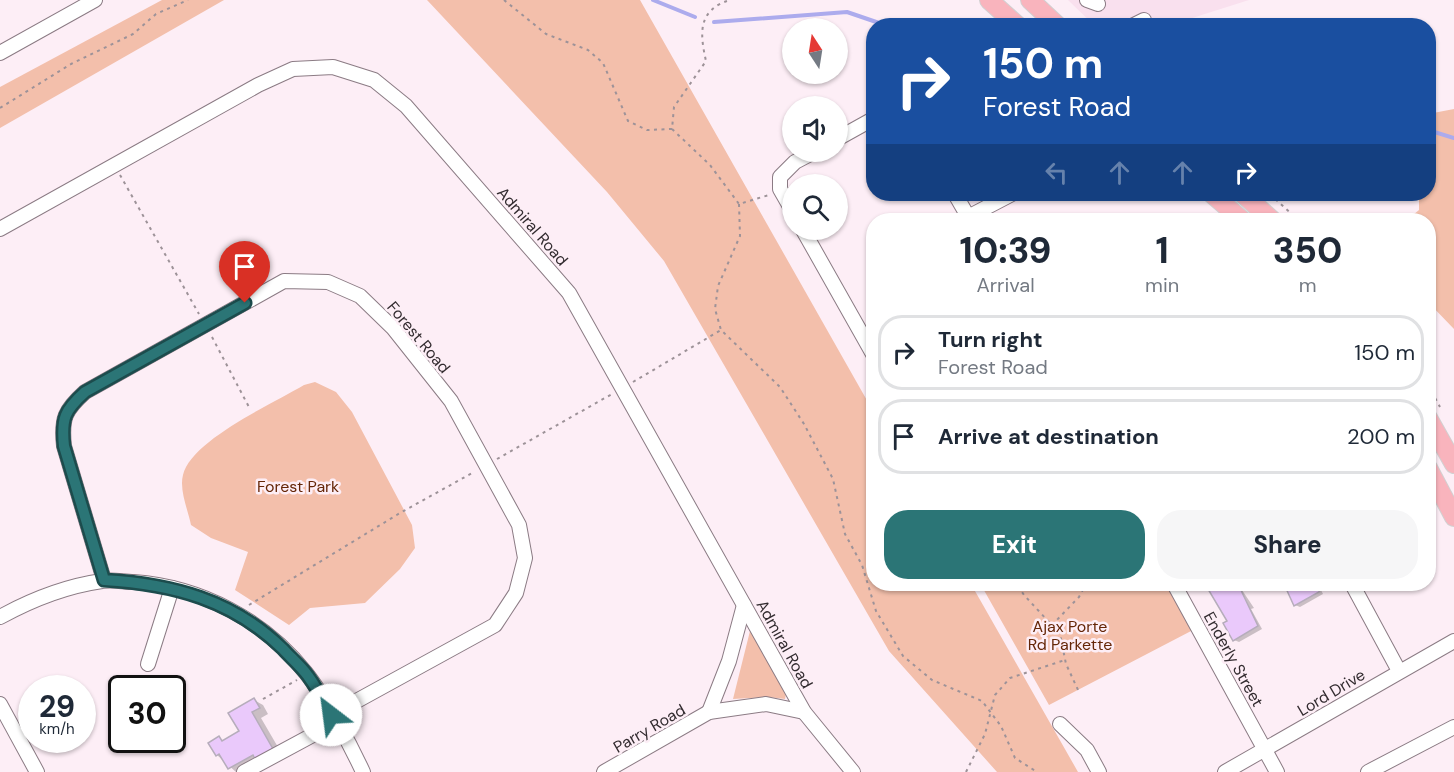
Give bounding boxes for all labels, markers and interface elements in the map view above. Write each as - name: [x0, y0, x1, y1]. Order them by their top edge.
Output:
- north arrow: [782, 18, 848, 84]
- map controls: [782, 18, 848, 240]
- text: 150 m: [983, 36, 1103, 91]
- icon: right: [884, 42, 962, 120]
- text: Forest Road: [983, 89, 1131, 124]
- button: sound: [782, 96, 848, 162]
- icon: left: [1040, 156, 1073, 189]
- icon: ahead: [1103, 156, 1136, 189]
- icon: ahead: [1166, 156, 1199, 189]
- icon: right: [1229, 156, 1262, 189]
- button: search: [782, 174, 848, 240]
- street label: Admiral Road: [493, 182, 573, 270]
- text: 10:39: [960, 227, 1051, 274]
- text: 1: [1155, 227, 1169, 274]
- text: 350: [1273, 227, 1342, 274]
- pin: [219, 241, 270, 303]
- icon: arrive: [228, 250, 261, 283]
- text: Arrival: [976, 272, 1035, 298]
- text: min: [1145, 272, 1179, 298]
- text: m: [1299, 272, 1316, 298]
- street label: Forest Road: [382, 297, 455, 378]
- text: Turn right: [938, 325, 1043, 354]
- icon: right: [887, 336, 920, 369]
- text: 150 m: [1354, 338, 1415, 367]
- text: Forest Road: [938, 354, 1048, 380]
- icon: arrive: [887, 420, 920, 453]
- text: Arrive at destination: [938, 422, 1159, 451]
- text: 200 m: [1347, 422, 1415, 451]
- park label: Forest Park: [257, 476, 339, 497]
- button: Exit: [884, 510, 1145, 579]
- button: Share: [1157, 510, 1418, 579]
- street label: Admiral Road: [752, 596, 818, 692]
- street label: Enderly Street: [1199, 608, 1268, 710]
- park label: Ajax Porte Rd Parkette: [1028, 616, 1112, 655]
- street label: Lord Drive: [1294, 664, 1369, 721]
- speed limit sign: 30: [108, 675, 186, 753]
- position arrow: [299, 683, 363, 747]
- text: 29: [39, 687, 75, 726]
- street label: Parry Road: [609, 699, 689, 757]
- text: km/h: [39, 719, 75, 739]

